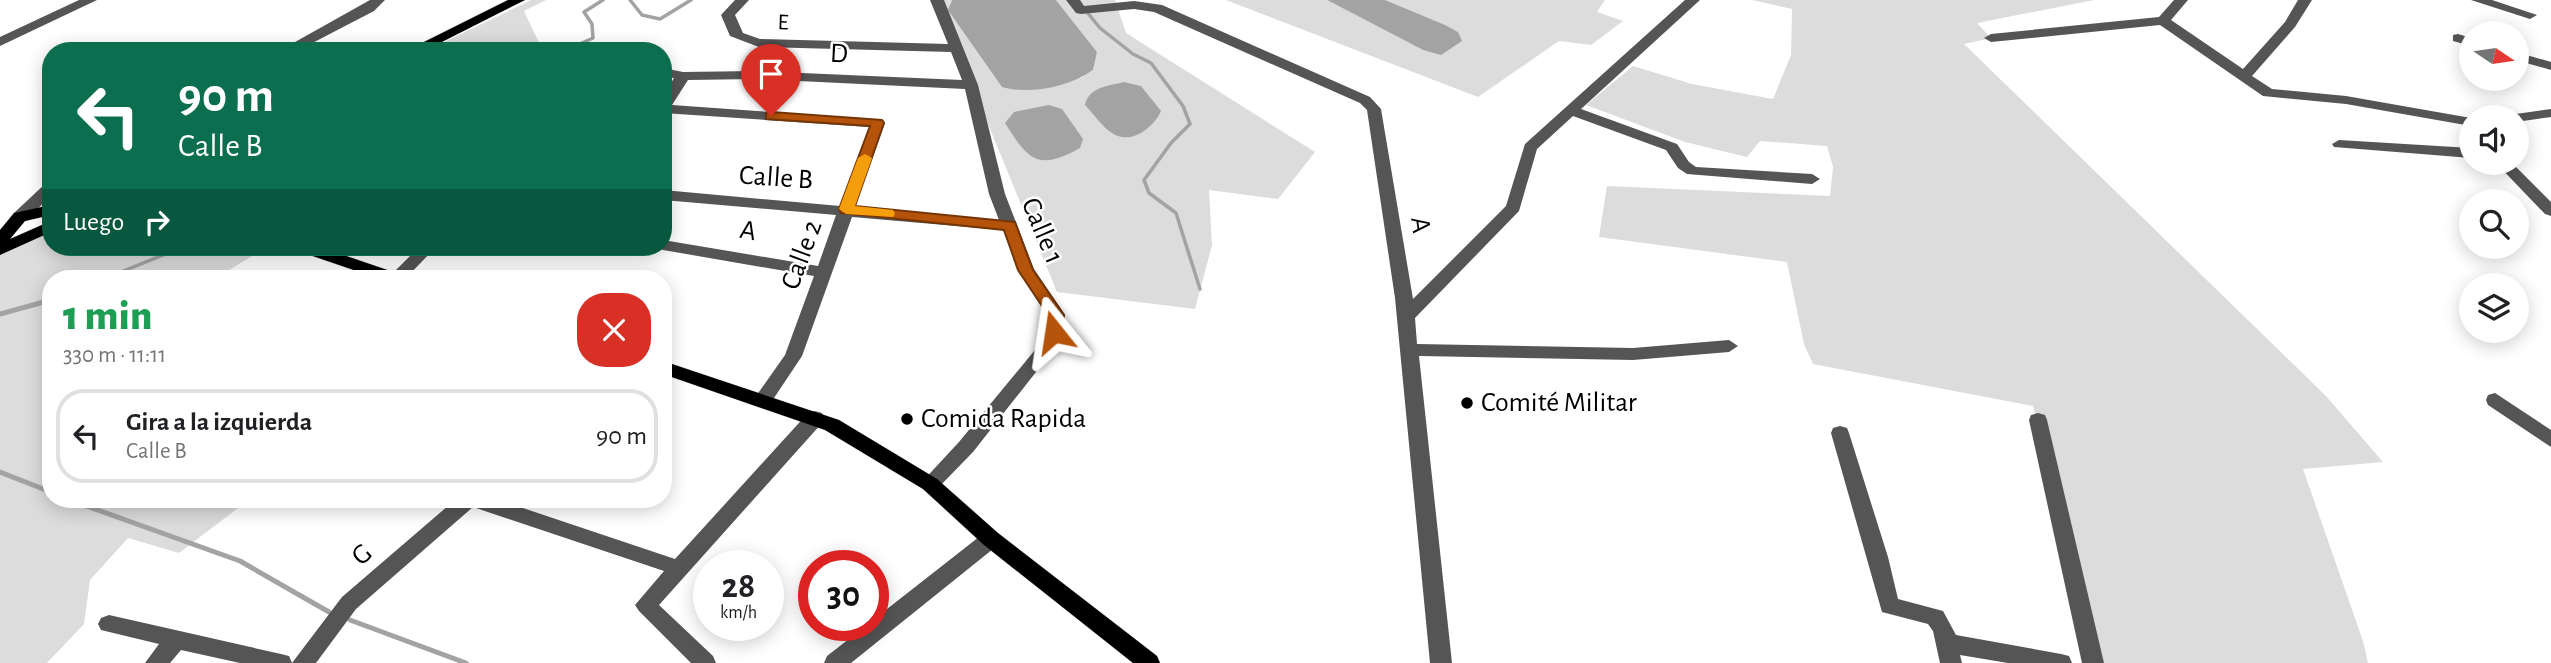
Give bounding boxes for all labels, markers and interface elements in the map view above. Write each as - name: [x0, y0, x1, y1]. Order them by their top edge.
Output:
- street label: E: [777, 11, 789, 35]
- north arrow: [2459, 21, 2529, 91]
- map controls: [2459, 21, 2529, 343]
- street label: D: [829, 40, 849, 68]
- pin: [741, 44, 801, 116]
- icon: arrive: [752, 55, 790, 93]
- icon: left: [63, 70, 154, 161]
- text: 90 m: [178, 72, 274, 121]
- button: sound: [2459, 105, 2529, 175]
- text: Calle B: [178, 130, 262, 162]
- street label: Calle B: [738, 161, 814, 195]
- button: search: [2459, 189, 2529, 259]
- street label: Calle 1: [1016, 194, 1068, 268]
- icon: right: [138, 203, 176, 241]
- text: Luego: [63, 209, 124, 235]
- street label: A: [1405, 215, 1435, 235]
- street label: A: [738, 216, 758, 246]
- street label: Calle 2: [777, 217, 827, 293]
- button: layers: [2459, 273, 2529, 343]
- button: close: [577, 293, 651, 367]
- text: 1 min: [63, 295, 152, 337]
- position arrow: [1017, 295, 1091, 369]
- text: 330 m · 11:11: [63, 344, 166, 367]
- place label: Comité Militar: [1481, 389, 1637, 417]
- marker: Comité Militar: [1459, 395, 1475, 411]
- place label: Comida Rapida: [921, 405, 1086, 433]
- text: Gira a la izquierda: [126, 409, 312, 435]
- marker: Comida Rapida: [899, 411, 915, 427]
- icon: left: [67, 417, 105, 455]
- text: 90 m: [596, 423, 647, 449]
- text: Calle B: [126, 440, 187, 463]
- street label: G: [346, 539, 378, 571]
- speed limit sign: 30: [798, 550, 889, 641]
- text: 28: [722, 569, 755, 604]
- text: km/h: [720, 604, 757, 622]

